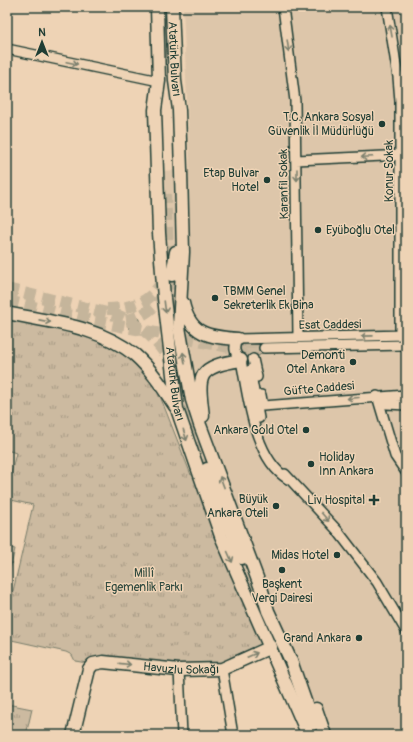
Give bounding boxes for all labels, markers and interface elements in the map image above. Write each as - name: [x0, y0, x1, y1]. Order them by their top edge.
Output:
- street label: Atatürk Bulvarı: [165, 21, 185, 97]
- north arrow: [22, 22, 62, 62]
- one-way arrow: [387, 25, 395, 38]
- text: N: [38, 26, 46, 39]
- one-way arrow: [284, 39, 292, 52]
- one-way arrow: [66, 60, 79, 68]
- place label: T.C. Ankara Sosyal Güvenlik İl Müdürlüğü: [268, 110, 374, 139]
- marker: T.C. Ankara Sosyal Güvenlik İl Müdürlüğü: [377, 119, 387, 129]
- street label: Konur Sokak: [382, 140, 397, 202]
- street label: Karanfil Sokak: [276, 149, 292, 219]
- one-way arrow: [361, 153, 374, 160]
- place label: Etap Bulvar Hotel: [203, 166, 260, 195]
- one-way arrow: [293, 168, 300, 181]
- marker: Etap Bulvar Hotel: [262, 175, 272, 185]
- place label: Eyüboğlu Otel: [326, 223, 395, 238]
- marker: Eyüboğlu Otel: [313, 225, 323, 235]
- place label: TBMM Genel Sekreterlik Ek Bina: [223, 284, 314, 313]
- marker: TBMM Genel Sekreterlik Ek Bina: [210, 293, 220, 303]
- one-way arrow: [161, 300, 169, 313]
- one-way arrow: [38, 317, 51, 325]
- street label: Esat Caddesi: [299, 317, 361, 333]
- one-way arrow: [361, 332, 374, 340]
- street label: Atatürk Bulvarı: [162, 346, 188, 423]
- place label: Demonti Otel Ankara: [286, 348, 345, 377]
- one-way arrow: [180, 352, 188, 365]
- marker: Demonti Otel Ankara: [348, 357, 358, 367]
- street label: Güfte Caddesi: [283, 378, 355, 400]
- one-way arrow: [347, 394, 360, 402]
- place label: Ankara Gold Otel: [213, 423, 298, 438]
- marker: Ankara Gold Otel: [301, 425, 311, 435]
- one-way arrow: [182, 428, 189, 441]
- place label: Holiday Inn Ankara: [319, 450, 374, 479]
- marker: Holiday Inn Ankara: [306, 459, 316, 469]
- one-way arrow: [217, 477, 225, 489]
- place label: Büyük Ankara Oteli: [207, 492, 268, 521]
- place label: Liv Hospital: [307, 493, 365, 508]
- marker: Liv Hospital: [368, 494, 380, 506]
- marker: Büyük Ankara Oteli: [271, 501, 281, 511]
- one-way arrow: [320, 511, 329, 521]
- place label: Midas Hotel: [271, 548, 329, 563]
- one-way arrow: [227, 550, 234, 562]
- marker: Midas Hotel: [332, 550, 342, 560]
- marker: Başkent Vergi Dairesi: [277, 565, 287, 575]
- park label: Millî Egemenlik Parkı: [105, 566, 183, 595]
- place label: Başkent Vergi Dairesi: [252, 577, 312, 606]
- place label: Grand Ankara: [283, 631, 351, 646]
- marker: Grand Ankara: [354, 633, 364, 643]
- one-way arrow: [246, 651, 258, 658]
- street label: Havuzlu Sokağı: [142, 659, 219, 678]
- one-way arrow: [119, 661, 132, 668]

